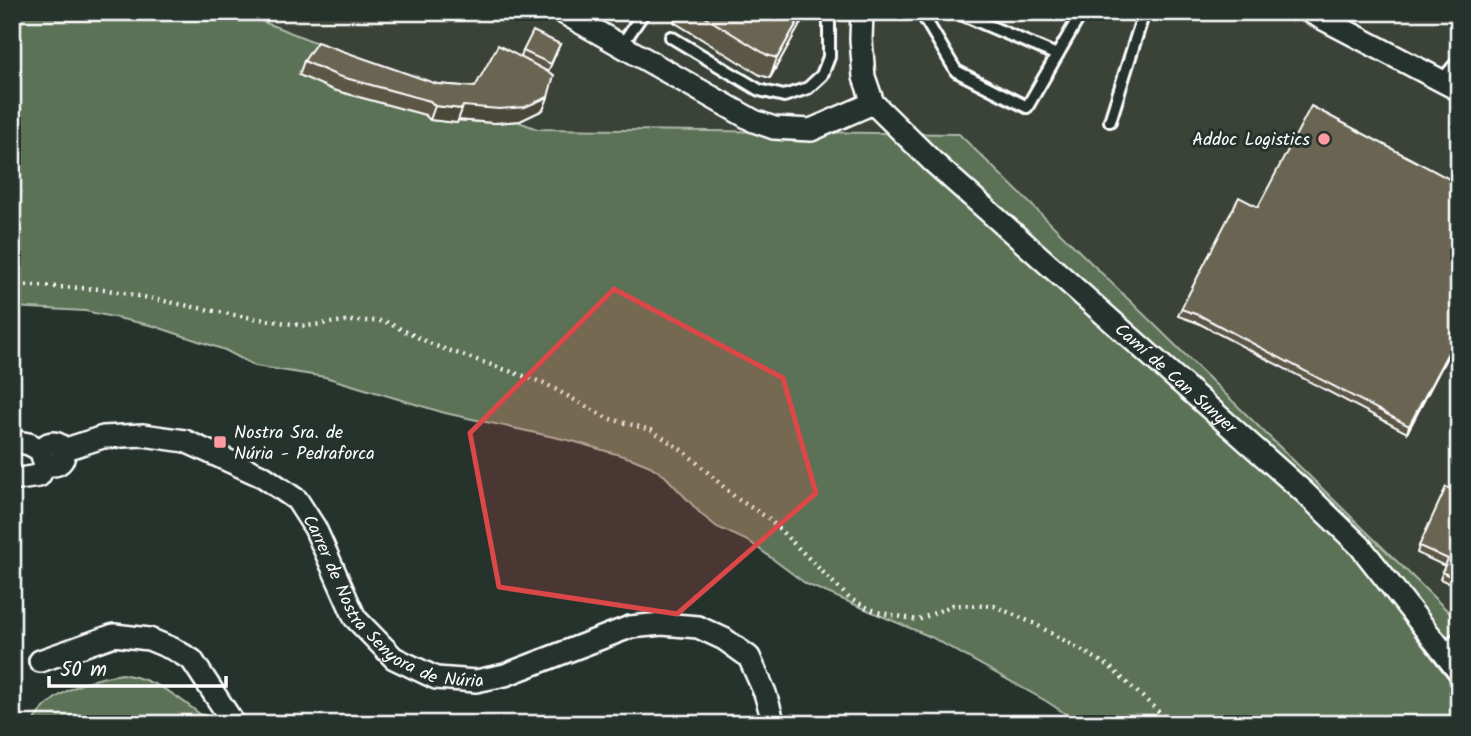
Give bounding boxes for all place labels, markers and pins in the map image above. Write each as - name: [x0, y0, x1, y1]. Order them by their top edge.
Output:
- place label: Addoc Logistics: [1192, 126, 1310, 155]
- marker: Addoc Logistics: [1316, 131, 1332, 147]
- place label: Nostra Sra. de Núria - Pedraforca: [234, 419, 375, 469]
- marker: Nostra Sra. de Núria - Pedraforca: [212, 434, 228, 450]

